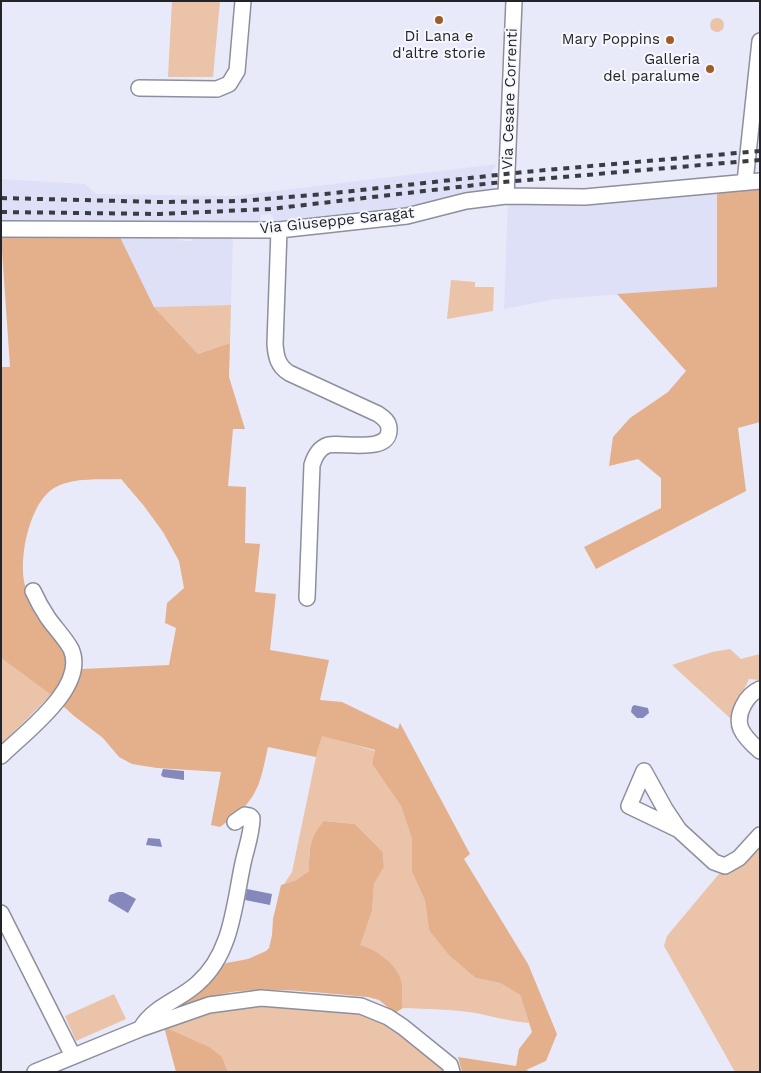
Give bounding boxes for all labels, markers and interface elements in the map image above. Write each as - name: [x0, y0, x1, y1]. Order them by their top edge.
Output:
- marker: Di Lana e d'altre storie: [433, 14, 445, 26]
- place label: Di Lana e d'altre storie: [392, 28, 486, 63]
- street label: Via Cesare Correnti: [499, 28, 521, 170]
- place label: Mary Poppins: [562, 31, 660, 49]
- marker: Mary Poppins: [664, 34, 676, 46]
- place label: Galleria del paralume: [603, 51, 700, 86]
- marker: Galleria del paralume: [704, 63, 716, 75]
- street label: Via Giuseppe Saragat: [259, 204, 415, 238]

